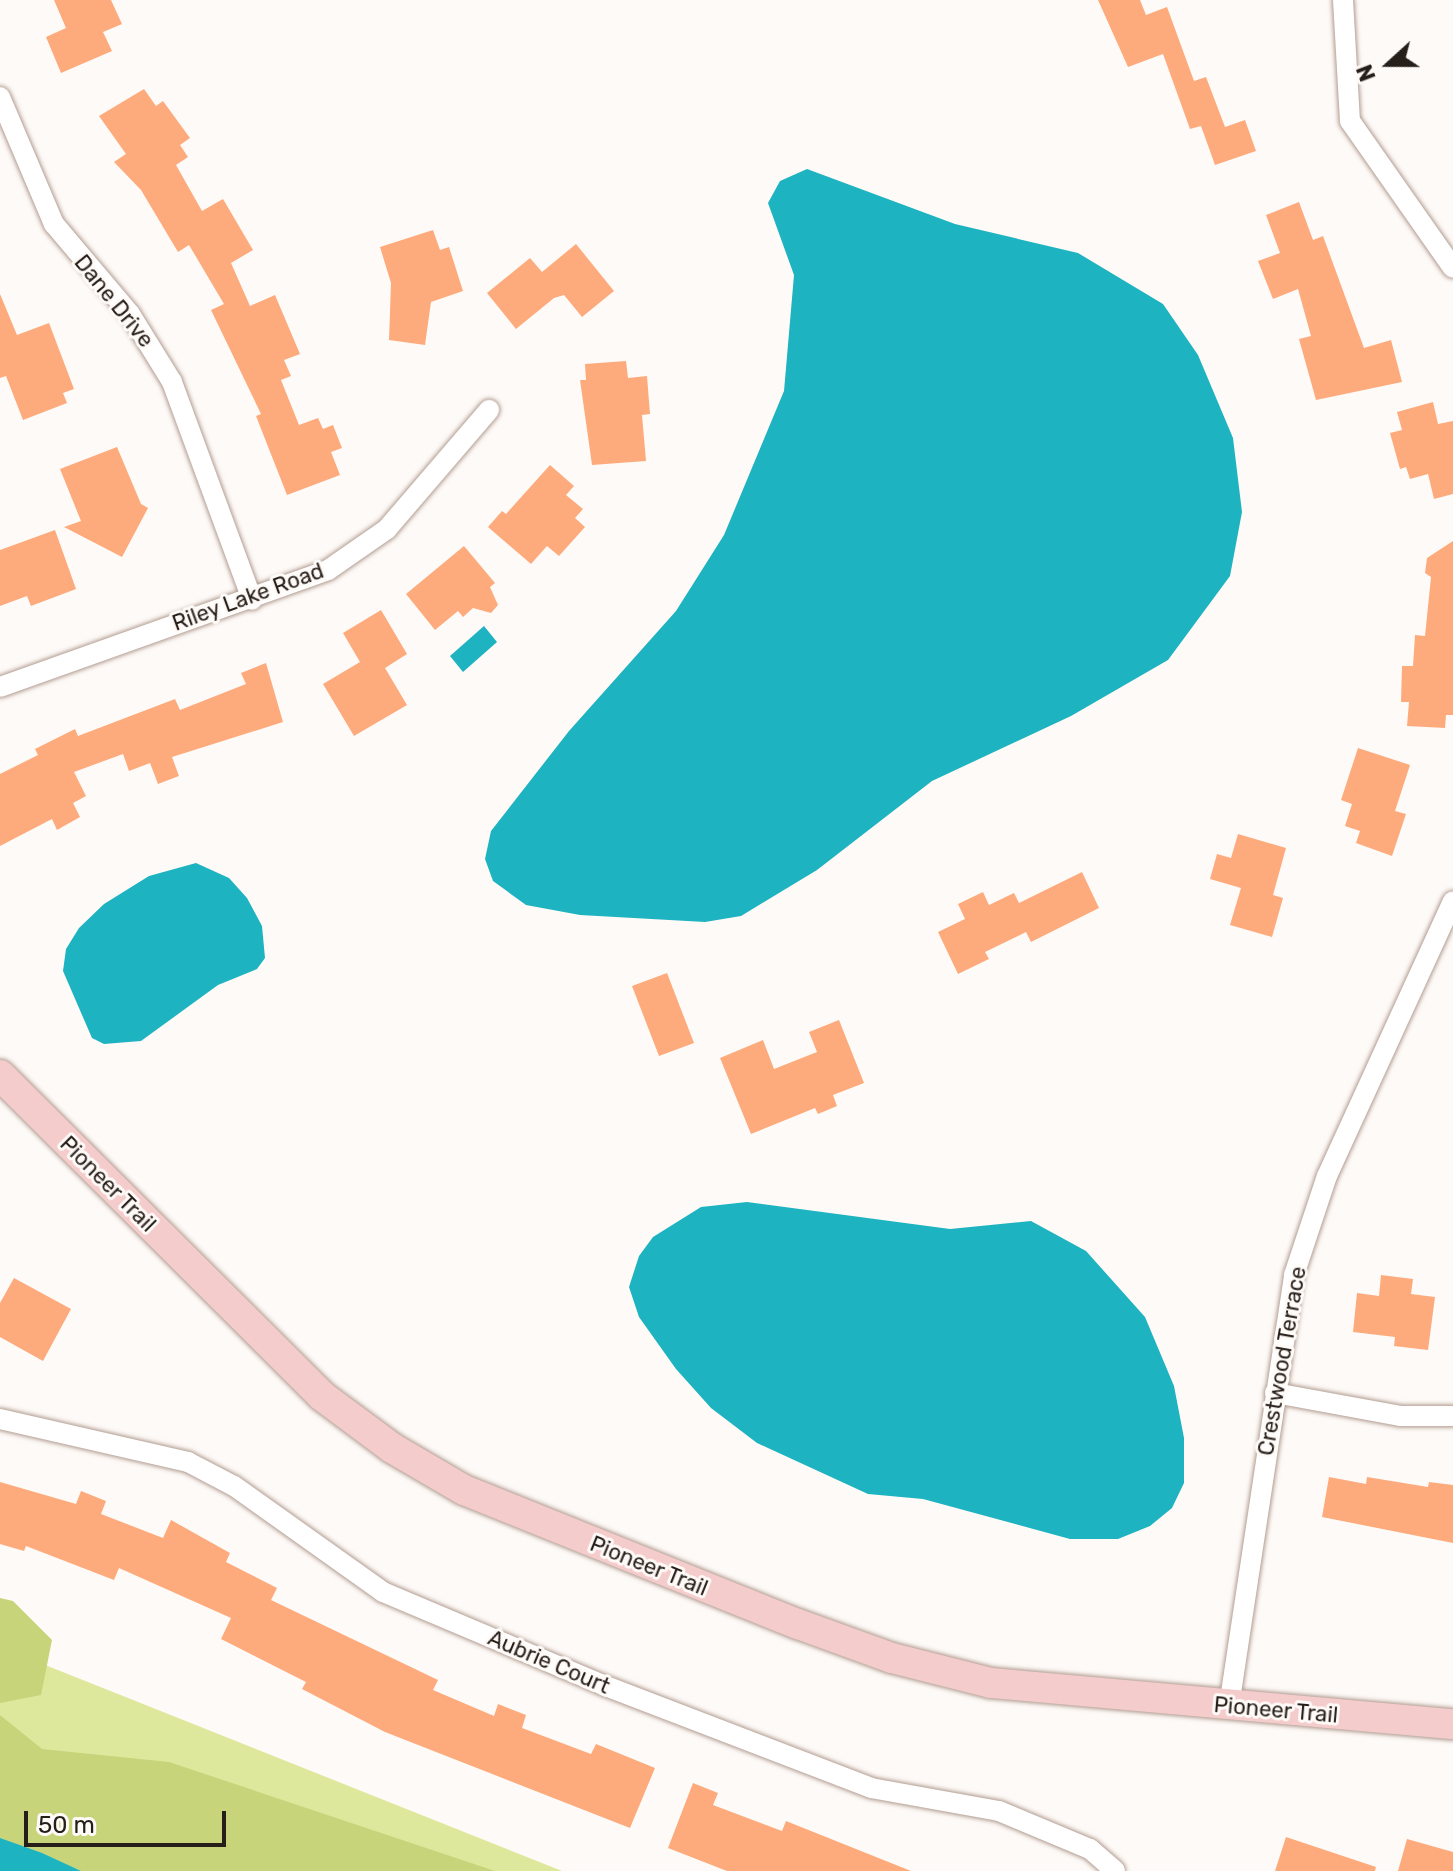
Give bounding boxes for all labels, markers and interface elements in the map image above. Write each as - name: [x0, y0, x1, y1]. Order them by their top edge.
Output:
- north arrow: [1349, 24, 1429, 104]
- text: N: [1351, 61, 1382, 85]
- street label: Dane Drive: [69, 249, 159, 353]
- street label: Riley Lake Road: [168, 557, 328, 637]
- street label: Pioneer Trail: [54, 1130, 162, 1238]
- street label: Crestwood Terrace: [1252, 1264, 1312, 1458]
- street label: Pioneer Trail: [586, 1530, 712, 1602]
- street label: Aubrie Court: [484, 1624, 614, 1700]
- street label: Pioneer Trail: [1212, 1691, 1340, 1729]
- scale bar: [28, 1795, 230, 1845]
- text: 50 m: [38, 1811, 95, 1839]

